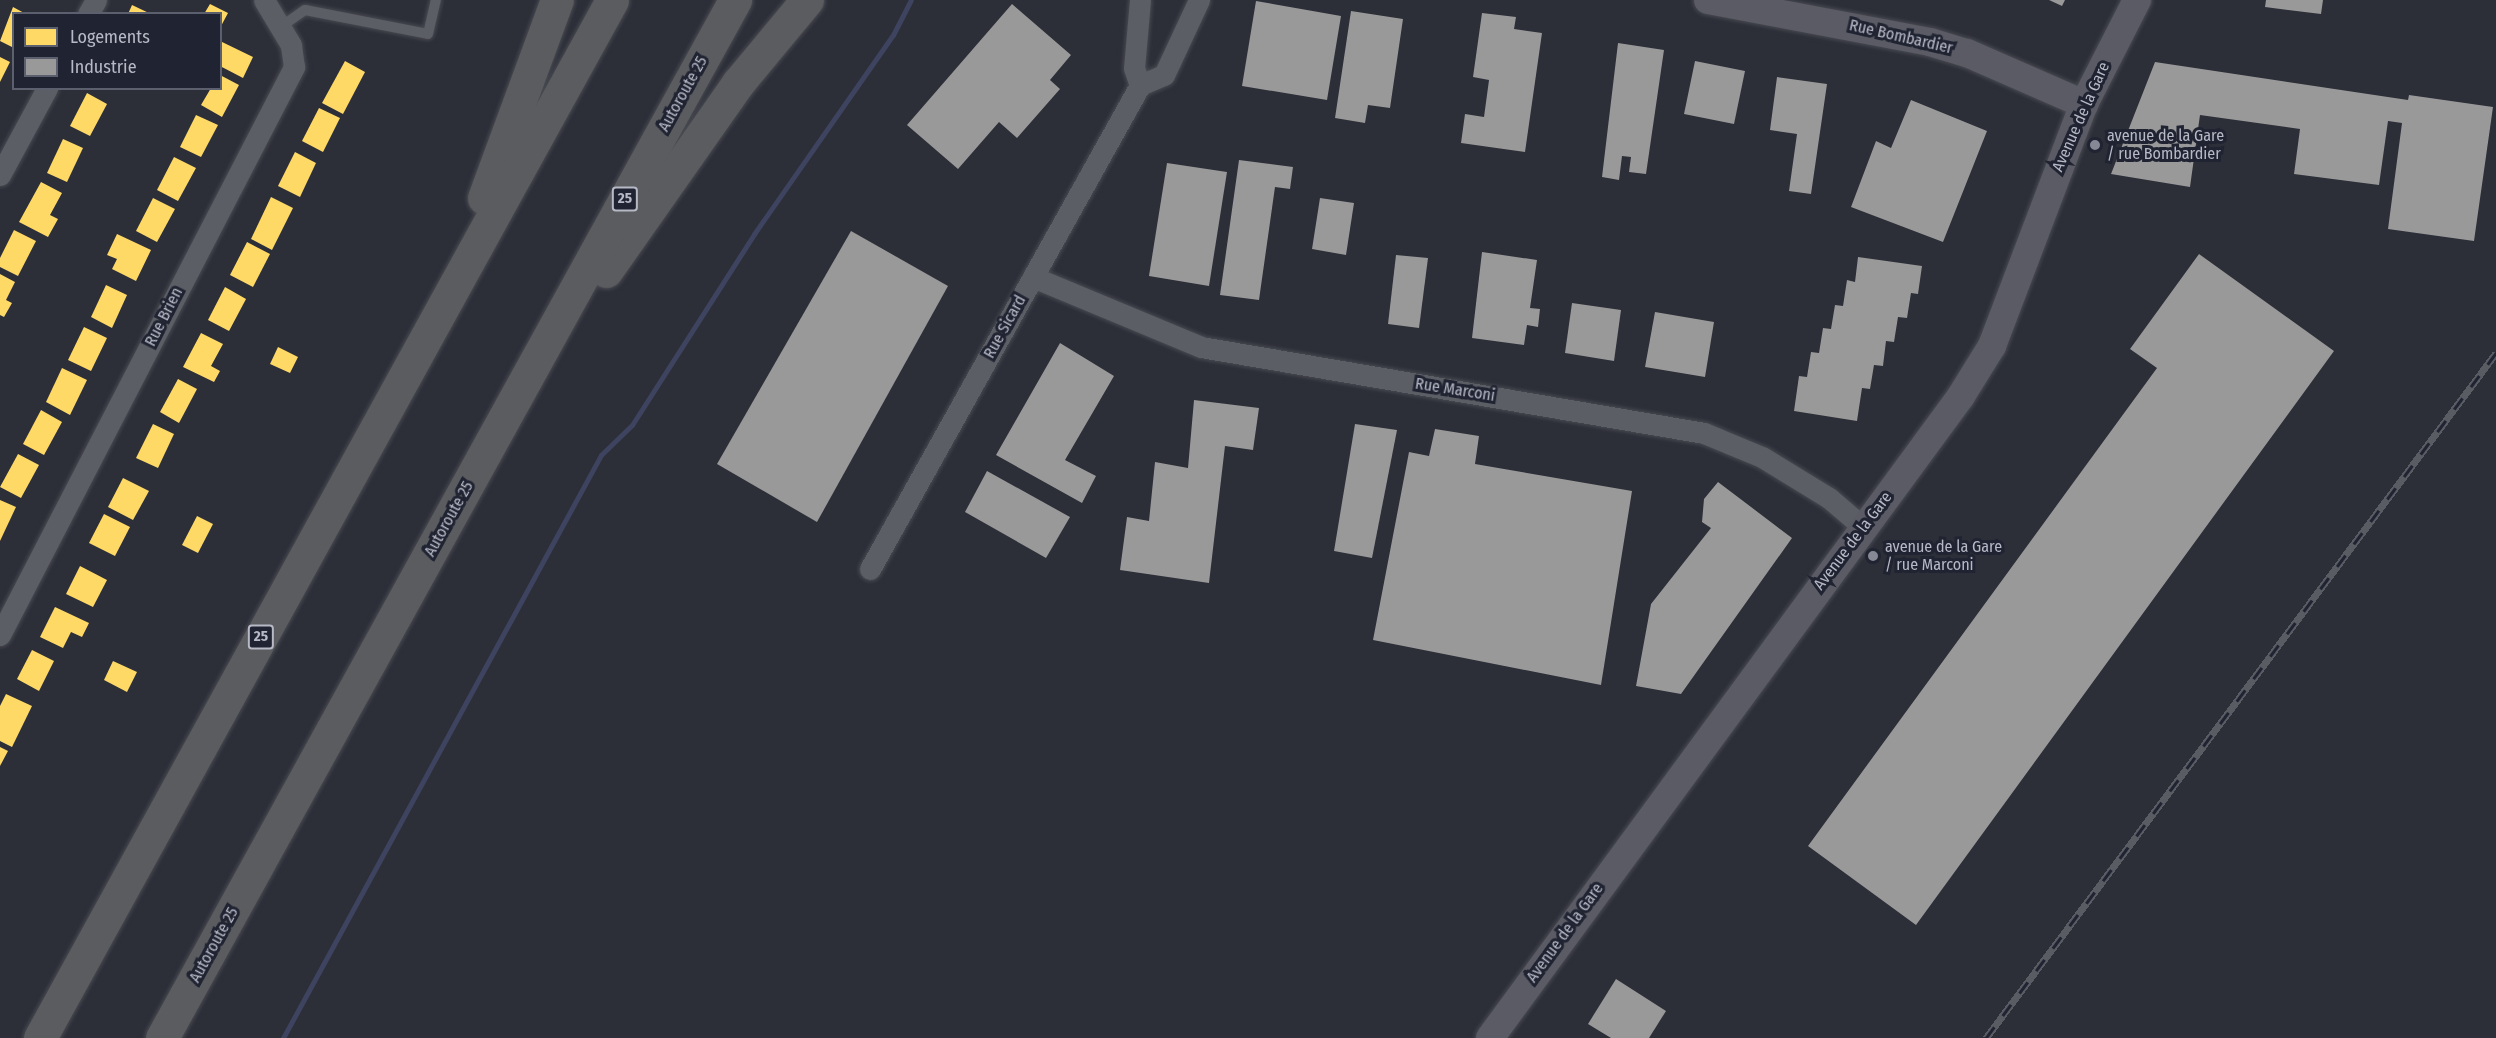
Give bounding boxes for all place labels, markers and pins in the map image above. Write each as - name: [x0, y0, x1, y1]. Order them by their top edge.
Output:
- place label: avenue de la Gare / rue Bombardier: [2107, 126, 2224, 164]
- marker: avenue de la Gare / rue Bombardier: [2088, 138, 2102, 152]
- place label: avenue de la Gare / rue Marconi: [1885, 537, 2002, 575]
- marker: avenue de la Gare / rue Marconi: [1866, 549, 1880, 563]

